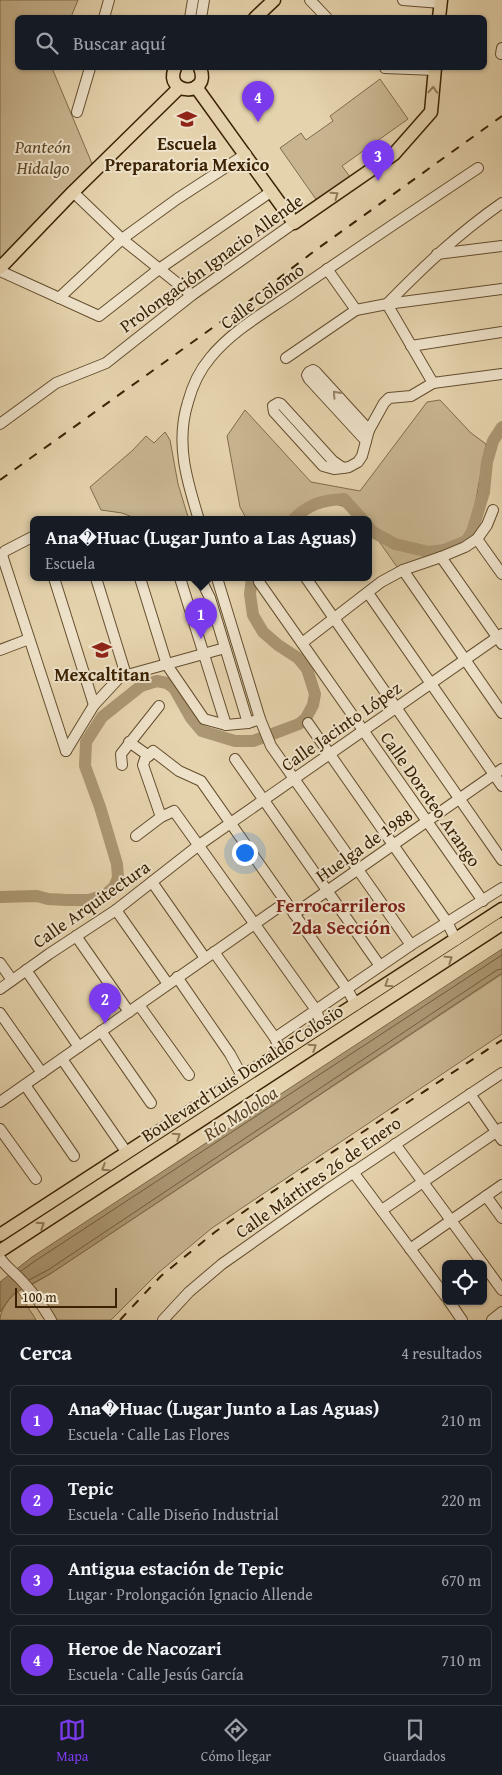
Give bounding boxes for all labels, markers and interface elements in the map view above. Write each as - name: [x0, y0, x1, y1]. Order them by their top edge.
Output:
- search box: [15, 15, 487, 70]
- icon: search: [33, 29, 61, 57]
- text: Buscar aquí: [73, 29, 166, 57]
- pin: 4: [242, 81, 274, 122]
- one-way arrow: [427, 86, 438, 94]
- school or university icon: Escuela Preparatoria Mexico: [176, 108, 198, 130]
- place label: Escuela Preparatoria Mexico: [105, 130, 270, 178]
- park label: Panteón Hidalgo: [14, 133, 71, 181]
- pin: 3: [362, 140, 394, 181]
- street label: Prolongación Ignacio Allende: [114, 187, 308, 339]
- one-way arrow: [329, 192, 338, 201]
- street label: Calle Colomo: [214, 256, 310, 336]
- one-way arrow: [333, 390, 342, 399]
- popup: [30, 516, 372, 581]
- text: Ana�Huac (Lugar Junto a Las Aguas): [45, 523, 357, 551]
- text: Escuela: [45, 551, 95, 575]
- pin: 1: [185, 598, 217, 639]
- school or university icon: Mexcaltitan: [91, 639, 113, 661]
- place label: Mexcaltitan: [54, 661, 150, 688]
- street label: Calle Jacinto López: [275, 674, 407, 778]
- street label: Calle Doroteo Arango: [374, 726, 488, 872]
- street label: Huelga de 1988: [310, 801, 418, 889]
- your location: [232, 840, 258, 866]
- street label: Calle Arquitectura: [27, 853, 156, 955]
- district label: Ferrocarrileros 2da Sección: [276, 891, 406, 941]
- one-way arrow: [444, 956, 453, 965]
- one-way arrow: [385, 978, 394, 988]
- pin: 2: [89, 983, 121, 1024]
- street label: Boulevard Luis Donaldo Colosio: [136, 997, 348, 1149]
- one-way arrow: [308, 1044, 317, 1054]
- water label: Río Mololoa: [196, 1078, 283, 1148]
- street label: Calle Mártires 26 de Enero: [230, 1109, 406, 1245]
- one-way arrow: [171, 1133, 181, 1142]
- one-way arrow: [101, 1161, 110, 1171]
- one-way arrow: [35, 1222, 45, 1231]
- map controls: [442, 1260, 487, 1305]
- button: locate: [442, 1260, 487, 1305]
- scale bar: [15, 1285, 118, 1308]
- text: 100 m: [22, 1287, 57, 1307]
- text: Cerca: [20, 1337, 72, 1368]
- text: 4 resultados: [401, 1341, 482, 1365]
- text: Ana�Huac (Lugar Junto a Las Aguas): [68, 1394, 379, 1422]
- text: 1: [33, 1408, 41, 1432]
- text: 210 m: [441, 1408, 481, 1432]
- text: Escuela · Calle Las Flores: [68, 1422, 230, 1446]
- text: Tepic: [68, 1474, 113, 1502]
- text: 2: [33, 1488, 41, 1512]
- text: 220 m: [441, 1488, 481, 1512]
- text: Escuela · Calle Diseño Industrial: [68, 1502, 279, 1526]
- text: Antigua estación de Tepic: [68, 1554, 284, 1582]
- text: 3: [33, 1568, 41, 1592]
- text: 670 m: [441, 1568, 481, 1592]
- text: Lugar · Prolongación Ignacio Allende: [68, 1582, 313, 1606]
- text: Heroe de Nacozari: [68, 1634, 222, 1662]
- text: 4: [33, 1648, 41, 1672]
- text: 710 m: [441, 1648, 481, 1672]
- text: Escuela · Calle Jesús García: [68, 1662, 244, 1686]
- tab: Mapa: [56, 1716, 88, 1766]
- tab: Cómo llegar: [201, 1716, 271, 1766]
- tab: Guardados: [383, 1716, 446, 1766]

